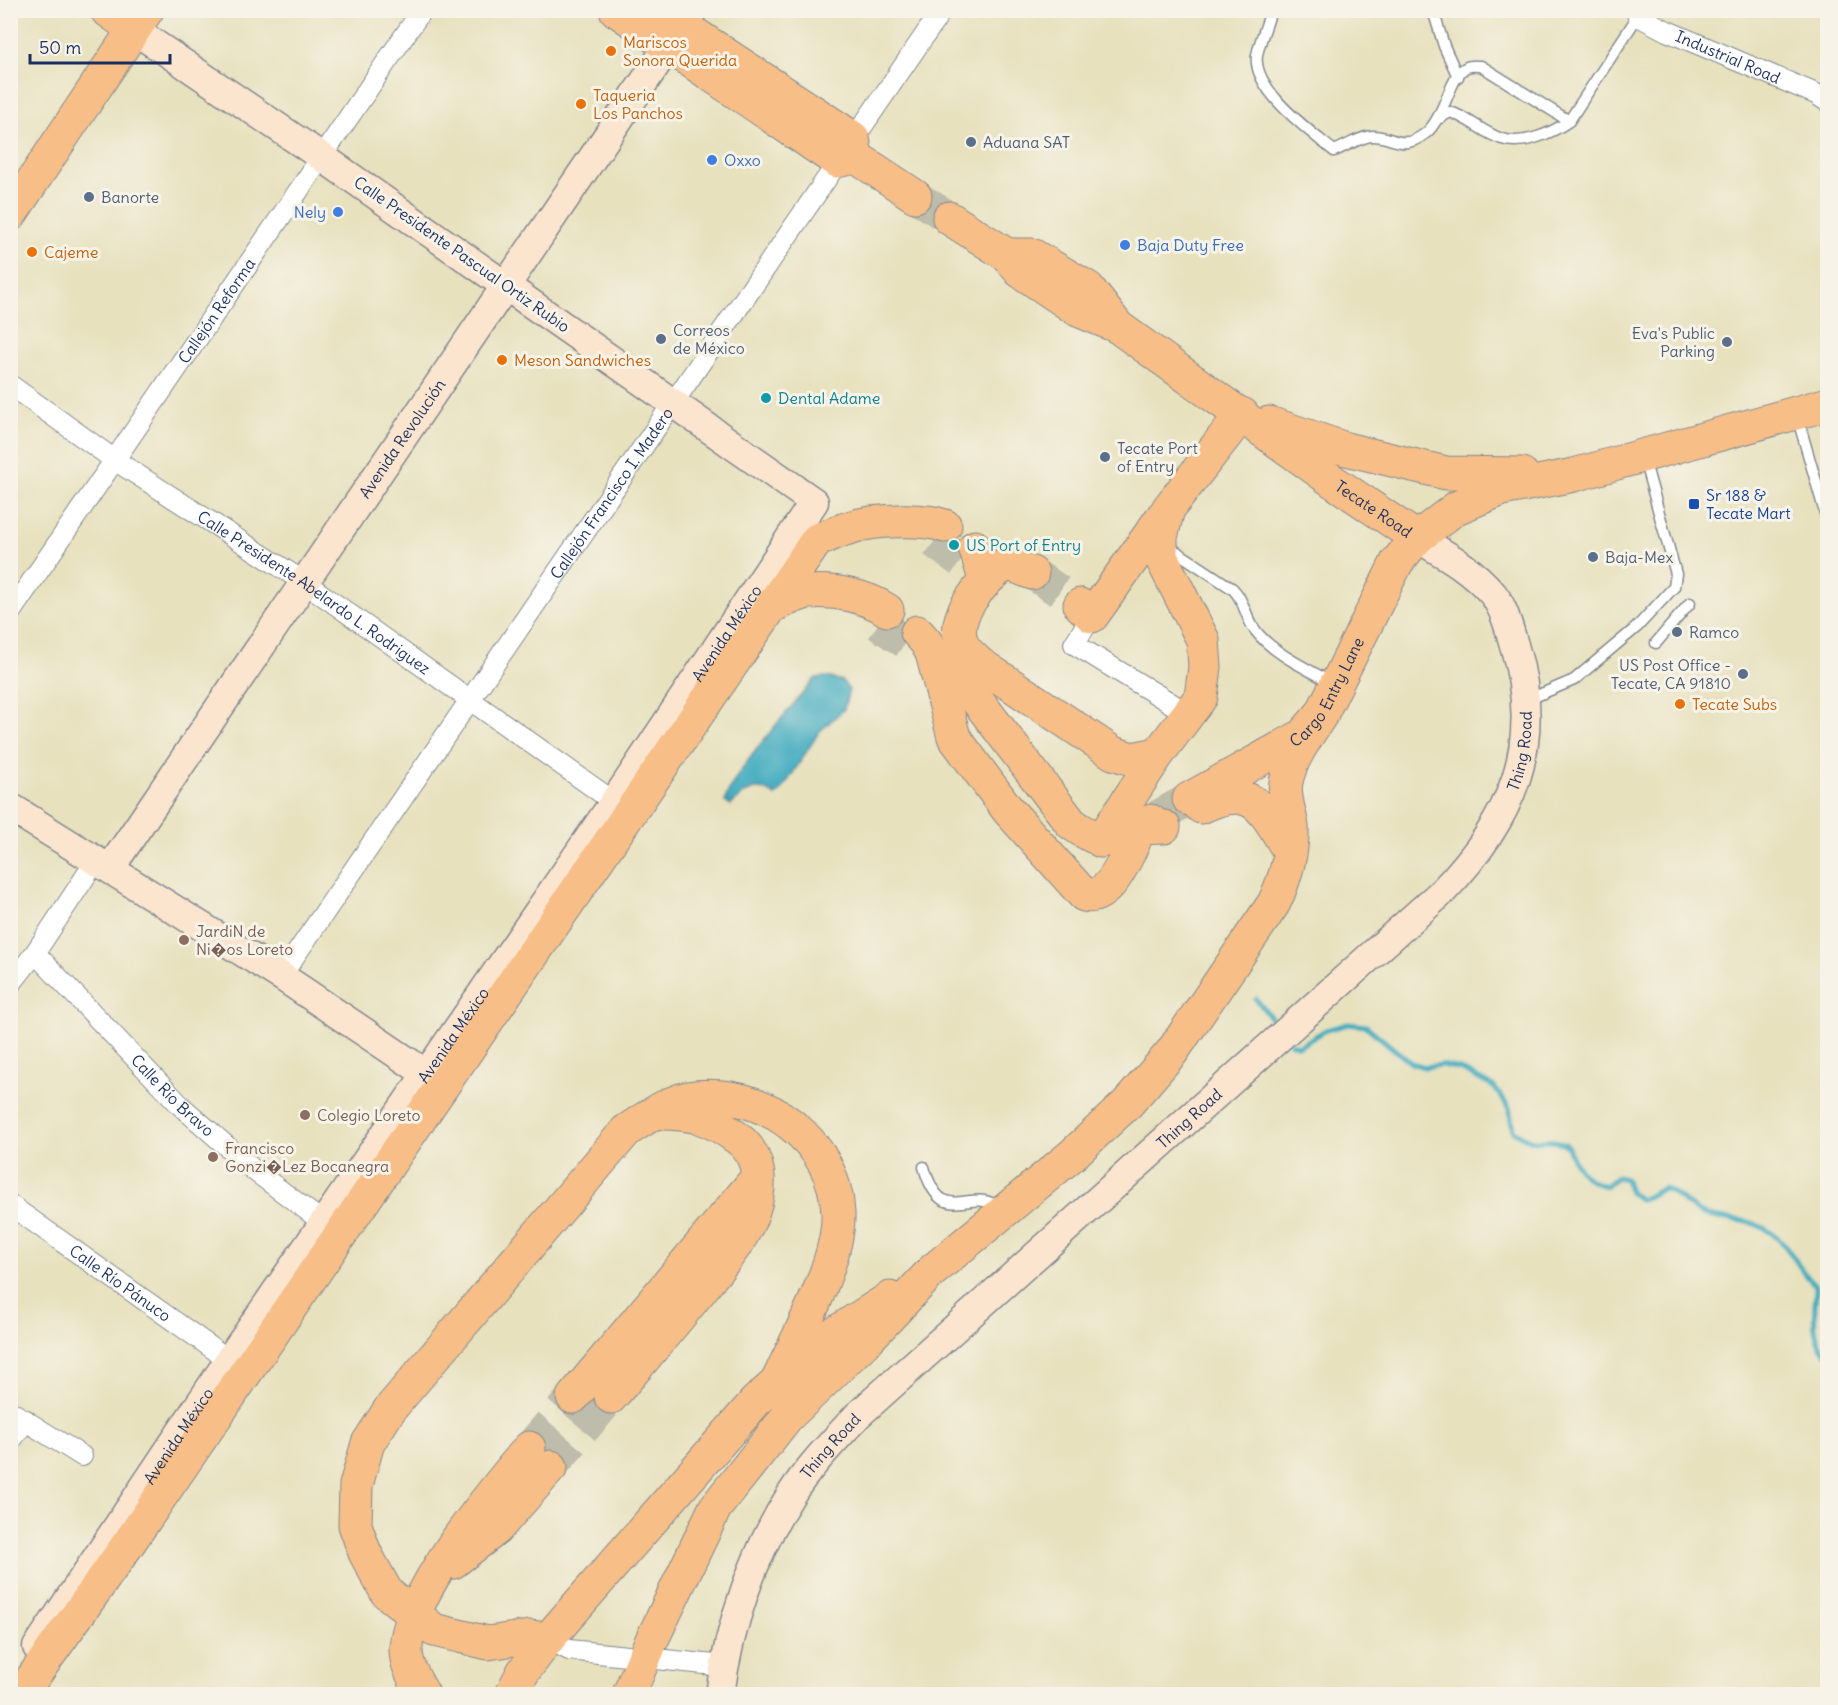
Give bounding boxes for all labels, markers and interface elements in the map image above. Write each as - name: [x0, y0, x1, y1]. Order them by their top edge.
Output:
- street label: Industrial Road: [1673, 26, 1784, 88]
- scale bar: [30, 27, 170, 65]
- place label: Mariscos Sonora Querida: [623, 32, 737, 70]
- text: 50 m: [39, 36, 81, 59]
- marker: Mariscos Sonora Querida: [604, 44, 618, 58]
- place label: Taqueria Los Panchos: [593, 85, 683, 123]
- marker: Taqueria Los Panchos: [574, 97, 588, 111]
- place label: Aduana SAT: [983, 132, 1070, 152]
- marker: Aduana SAT: [964, 135, 978, 149]
- place label: Oxxo: [724, 150, 761, 170]
- marker: Oxxo: [705, 153, 719, 167]
- street label: Calle Presidente Pascual Ortiz Rubio: [350, 172, 574, 336]
- place label: Banorte: [101, 187, 159, 207]
- marker: Banorte: [82, 190, 96, 204]
- place label: Nely: [294, 202, 326, 222]
- marker: Nely: [331, 205, 345, 219]
- place label: Baja Duty Free: [1137, 235, 1244, 255]
- marker: Baja Duty Free: [1118, 238, 1132, 252]
- place label: Cajeme: [44, 242, 98, 262]
- marker: Cajeme: [25, 245, 39, 259]
- street label: Callejón Reforma: [173, 254, 259, 367]
- place label: Correos de México: [673, 320, 745, 358]
- place label: Eva's Public Parking: [1632, 323, 1715, 361]
- marker: Correos de México: [654, 332, 668, 346]
- marker: Eva's Public Parking: [1720, 335, 1734, 349]
- place label: Meson Sandwiches: [514, 350, 651, 370]
- marker: Meson Sandwiches: [495, 353, 509, 367]
- street label: Avenida Revolución: [354, 375, 450, 502]
- place label: Dental Adame: [778, 388, 880, 408]
- marker: Dental Adame: [759, 391, 773, 405]
- street label: Callejón Francisco I. Madero: [546, 404, 677, 583]
- place label: Tecate Port of Entry: [1117, 438, 1198, 476]
- marker: Tecate Port of Entry: [1098, 450, 1112, 464]
- street label: Tecate Road: [1332, 476, 1416, 542]
- place label: Sr 188 & Tecate Mart: [1706, 485, 1791, 523]
- marker: Sr 188 & Tecate Mart: [1687, 497, 1701, 511]
- street label: Calle Presidente Abelardo L. Rodriguez: [194, 506, 434, 679]
- place label: US Port of Entry: [966, 535, 1081, 555]
- marker: US Port of Entry: [947, 538, 961, 552]
- place label: Baja-Mex: [1605, 547, 1673, 567]
- marker: Baja-Mex: [1586, 550, 1600, 564]
- street label: Avenida México: [687, 581, 766, 685]
- place label: Ramco: [1689, 622, 1739, 642]
- marker: Ramco: [1670, 625, 1684, 639]
- street label: Cargo Entry Lane: [1286, 634, 1368, 751]
- place label: US Post Office - Tecate, CA 91810: [1611, 655, 1731, 693]
- marker: US Post Office - Tecate, CA 91810: [1736, 667, 1750, 681]
- place label: Tecate Subs: [1692, 694, 1777, 714]
- marker: Tecate Subs: [1673, 697, 1687, 711]
- street label: Thing Road: [1502, 711, 1536, 794]
- place label: JardiN de Ni�os Loreto: [196, 921, 293, 959]
- marker: JardiN de Ni�os Loreto: [177, 933, 191, 947]
- street label: Avenida México: [413, 983, 493, 1087]
- street label: Calle Río Bravo: [127, 1050, 218, 1140]
- street label: Thing Road: [1152, 1084, 1226, 1153]
- place label: Colegio Loreto: [317, 1105, 420, 1125]
- marker: Colegio Loreto: [298, 1108, 312, 1122]
- place label: Francisco Gonzi�Lez Bocanegra: [225, 1138, 389, 1176]
- marker: Francisco Gonzi�Lez Bocanegra: [206, 1150, 220, 1164]
- street label: Calle Río Pánuco: [66, 1240, 175, 1326]
- street label: Avenida México: [139, 1384, 218, 1488]
- street label: Thing Road: [796, 1409, 865, 1482]

